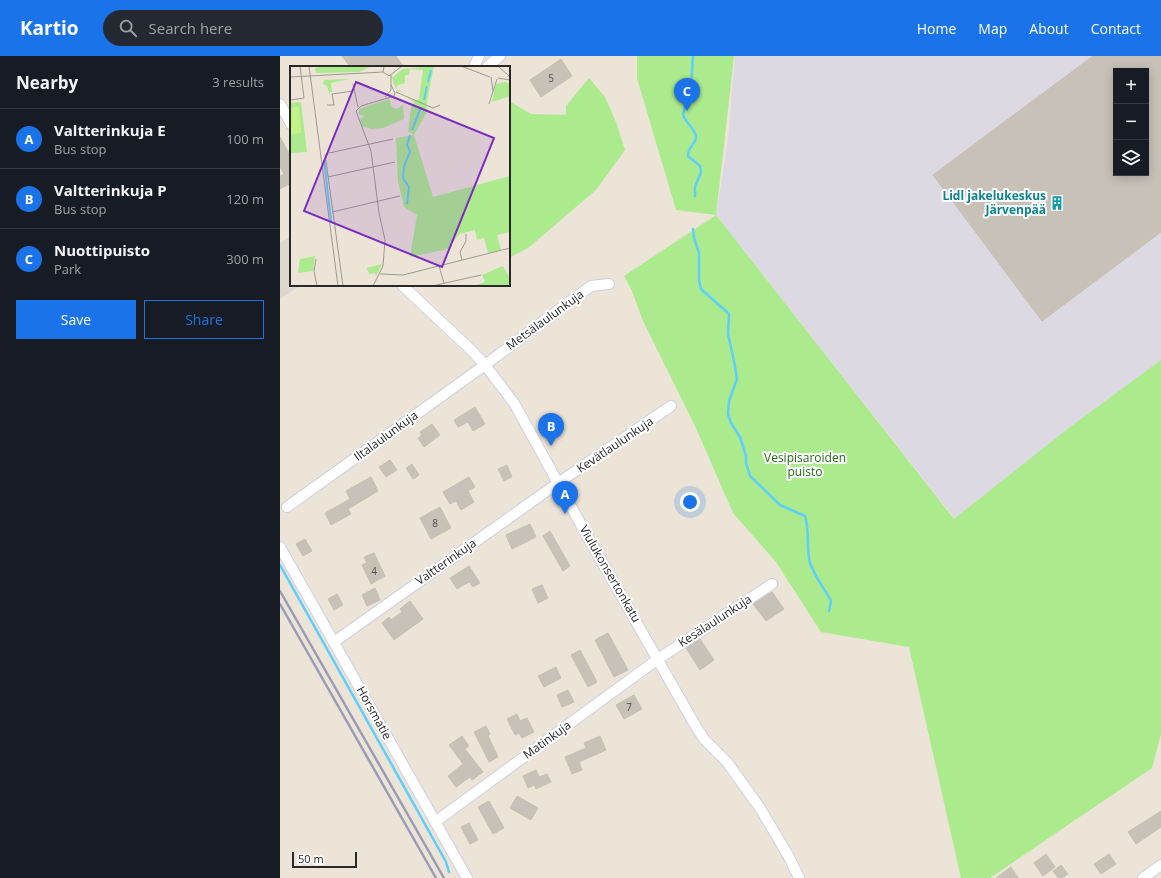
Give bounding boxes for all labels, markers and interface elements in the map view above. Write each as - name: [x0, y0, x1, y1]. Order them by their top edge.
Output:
- search box: [103, 10, 383, 46]
- text: Kartio: [20, 15, 79, 41]
- icon: search: [117, 17, 139, 39]
- text: Search here: [149, 18, 232, 38]
- text: Home: [917, 19, 956, 38]
- text: Map: [978, 19, 1007, 38]
- text: About: [1029, 19, 1069, 38]
- text: Contact: [1091, 19, 1141, 38]
- inset map: [290, 66, 510, 286]
- map controls: [1113, 68, 1149, 176]
- button: +: [1113, 68, 1149, 104]
- text: Nearby: [16, 71, 78, 94]
- house number: 5: [548, 71, 554, 85]
- text: 3 results: [212, 73, 264, 91]
- pin: C: [674, 78, 700, 111]
- button: −: [1113, 104, 1149, 140]
- text: Valtterinkuja E: [54, 120, 166, 140]
- text: A: [25, 130, 33, 148]
- text: 100 m: [226, 130, 264, 148]
- text: Bus stop: [54, 140, 107, 158]
- button: layers: [1113, 140, 1149, 176]
- text: Valtterinkuja P: [54, 180, 167, 200]
- place label: Lidl jakelukeskus Järvenpää: [942, 187, 1046, 218]
- text: B: [25, 190, 33, 208]
- text: 120 m: [226, 190, 264, 208]
- building icon: Lidl jakelukeskus Järvenpää: [1049, 195, 1065, 211]
- text: Bus stop: [54, 200, 107, 218]
- text: Nuottipuisto: [54, 240, 150, 260]
- text: C: [25, 250, 33, 268]
- text: 300 m: [226, 250, 264, 268]
- text: Park: [54, 260, 81, 278]
- street label: Metsälaulunkuja: [502, 286, 587, 354]
- button: Save: [16, 300, 136, 339]
- button: Share: [144, 300, 264, 339]
- street label: Iltalaulunkuja: [350, 407, 421, 465]
- pin: B: [538, 413, 564, 446]
- street label: Kevätlaulunkuja: [573, 413, 656, 477]
- park label: Vesipisaroiden puisto: [764, 449, 846, 480]
- pin: A: [552, 481, 578, 514]
- your location: [680, 492, 700, 512]
- house number: 8: [432, 516, 438, 530]
- street label: Viulukonsertonkatu: [576, 522, 645, 625]
- street label: Valtterinkuja: [412, 534, 480, 589]
- house number: 4: [371, 564, 377, 578]
- street label: Kesälaulunkuja: [675, 590, 755, 651]
- street label: Horsmatie: [353, 683, 396, 743]
- house number: 7: [626, 700, 632, 714]
- street label: Matinkuja: [519, 716, 574, 763]
- scale bar: [292, 850, 357, 869]
- text: 50 m: [298, 851, 324, 866]

